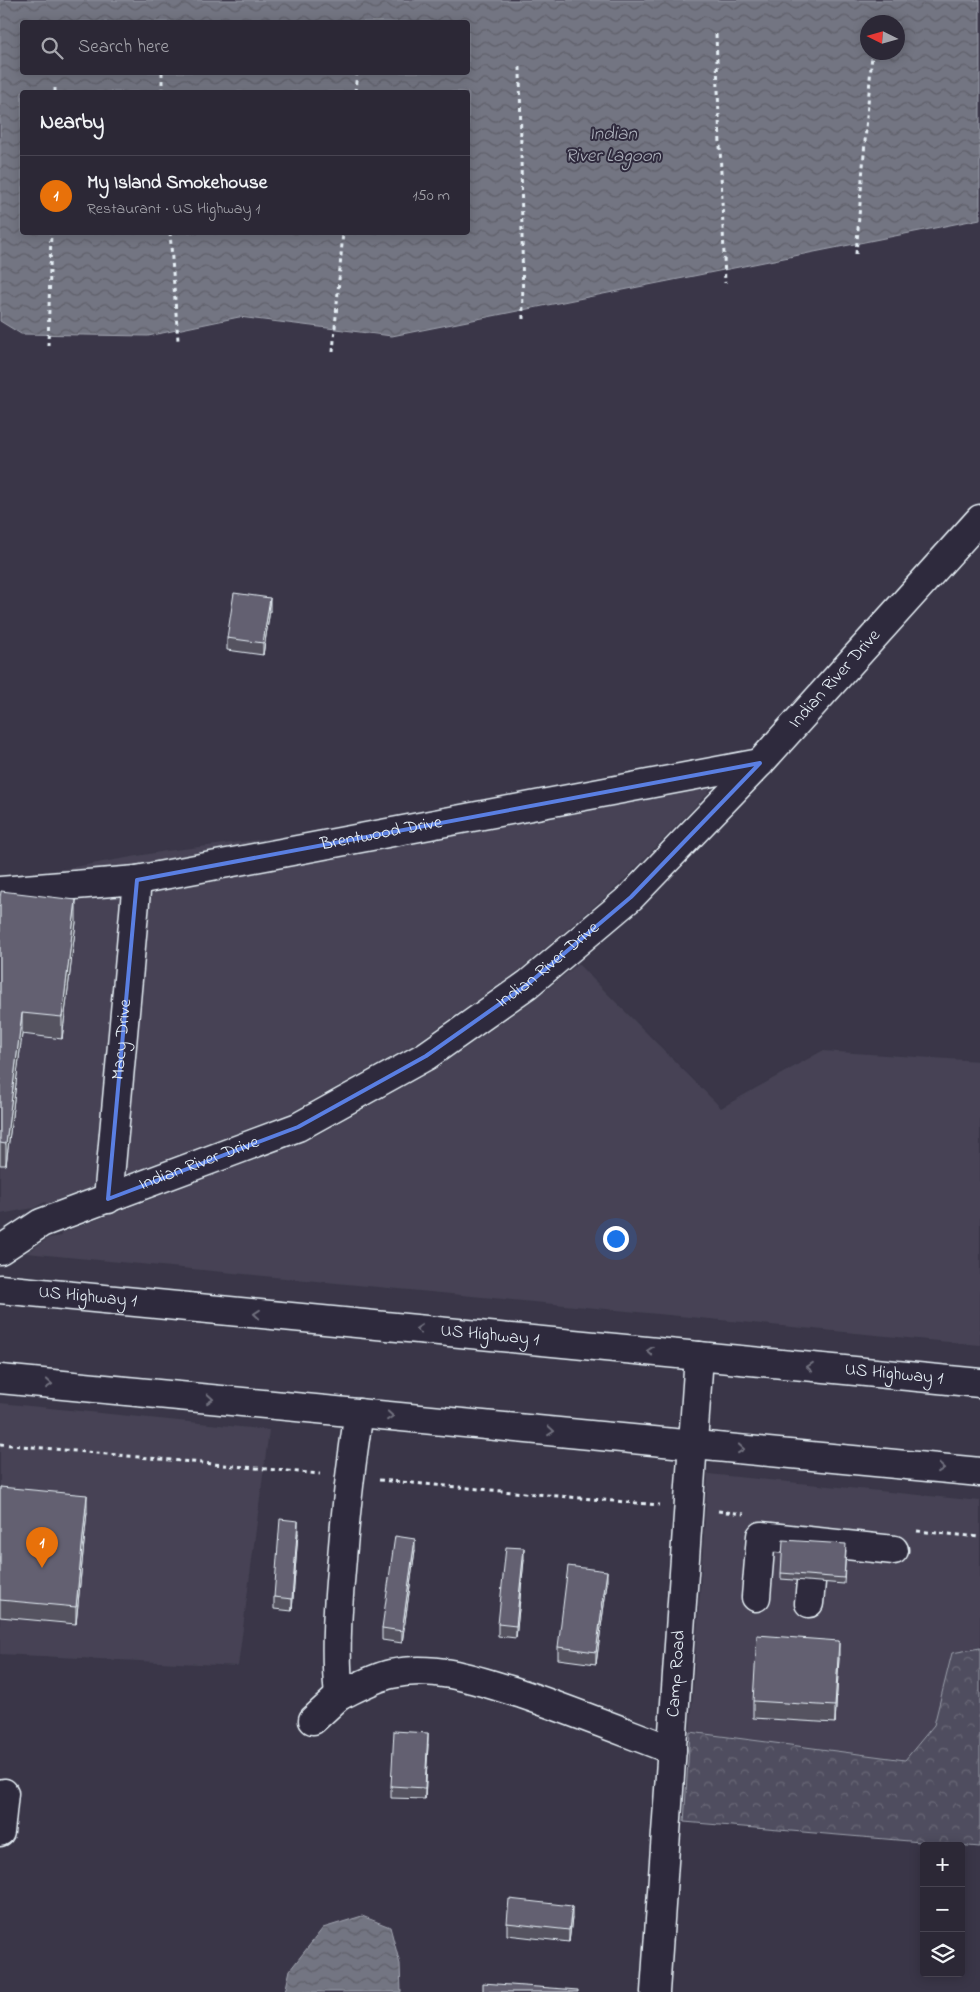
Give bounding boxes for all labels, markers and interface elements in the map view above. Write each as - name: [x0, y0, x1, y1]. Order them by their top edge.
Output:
- north arrow: [860, 15, 905, 60]
- search box: [20, 20, 470, 75]
- icon: search: [38, 34, 66, 62]
- text: Search here: [78, 34, 169, 61]
- text: Nearby: [40, 108, 104, 138]
- water label: Indian River Lagoon: [565, 121, 662, 171]
- text: My Island Smokehouse: [87, 170, 267, 197]
- text: 1: [53, 184, 59, 208]
- text: 150 m: [412, 184, 450, 208]
- text: Restaurant · US Highway 1: [87, 197, 260, 221]
- street label: Indian River Drive: [783, 623, 888, 735]
- street label: Brentwood Drive: [317, 810, 445, 858]
- street label: Indian River Drive: [491, 915, 606, 1015]
- street label: Macy Drive: [106, 997, 139, 1081]
- street label: Indian River Drive: [136, 1129, 264, 1198]
- your location: [603, 1226, 629, 1252]
- street label: US Highway 1: [37, 1280, 138, 1315]
- one-way arrow: [253, 1309, 261, 1320]
- street label: US Highway 1: [439, 1318, 540, 1354]
- one-way arrow: [415, 1324, 423, 1335]
- one-way arrow: [646, 1346, 654, 1357]
- street label: US Highway 1: [843, 1357, 945, 1392]
- one-way arrow: [805, 1362, 813, 1373]
- one-way arrow: [45, 1378, 53, 1389]
- one-way arrow: [207, 1393, 215, 1404]
- one-way arrow: [386, 1410, 394, 1421]
- one-way arrow: [548, 1425, 556, 1436]
- one-way arrow: [738, 1443, 746, 1454]
- one-way arrow: [937, 1462, 945, 1473]
- pin: 1: [26, 1527, 58, 1568]
- street label: Camp Road: [661, 1629, 693, 1718]
- map controls: [920, 1842, 965, 1977]
- button: +: [920, 1842, 965, 1887]
- button: −: [920, 1887, 965, 1932]
- button: layers: [920, 1932, 965, 1977]

